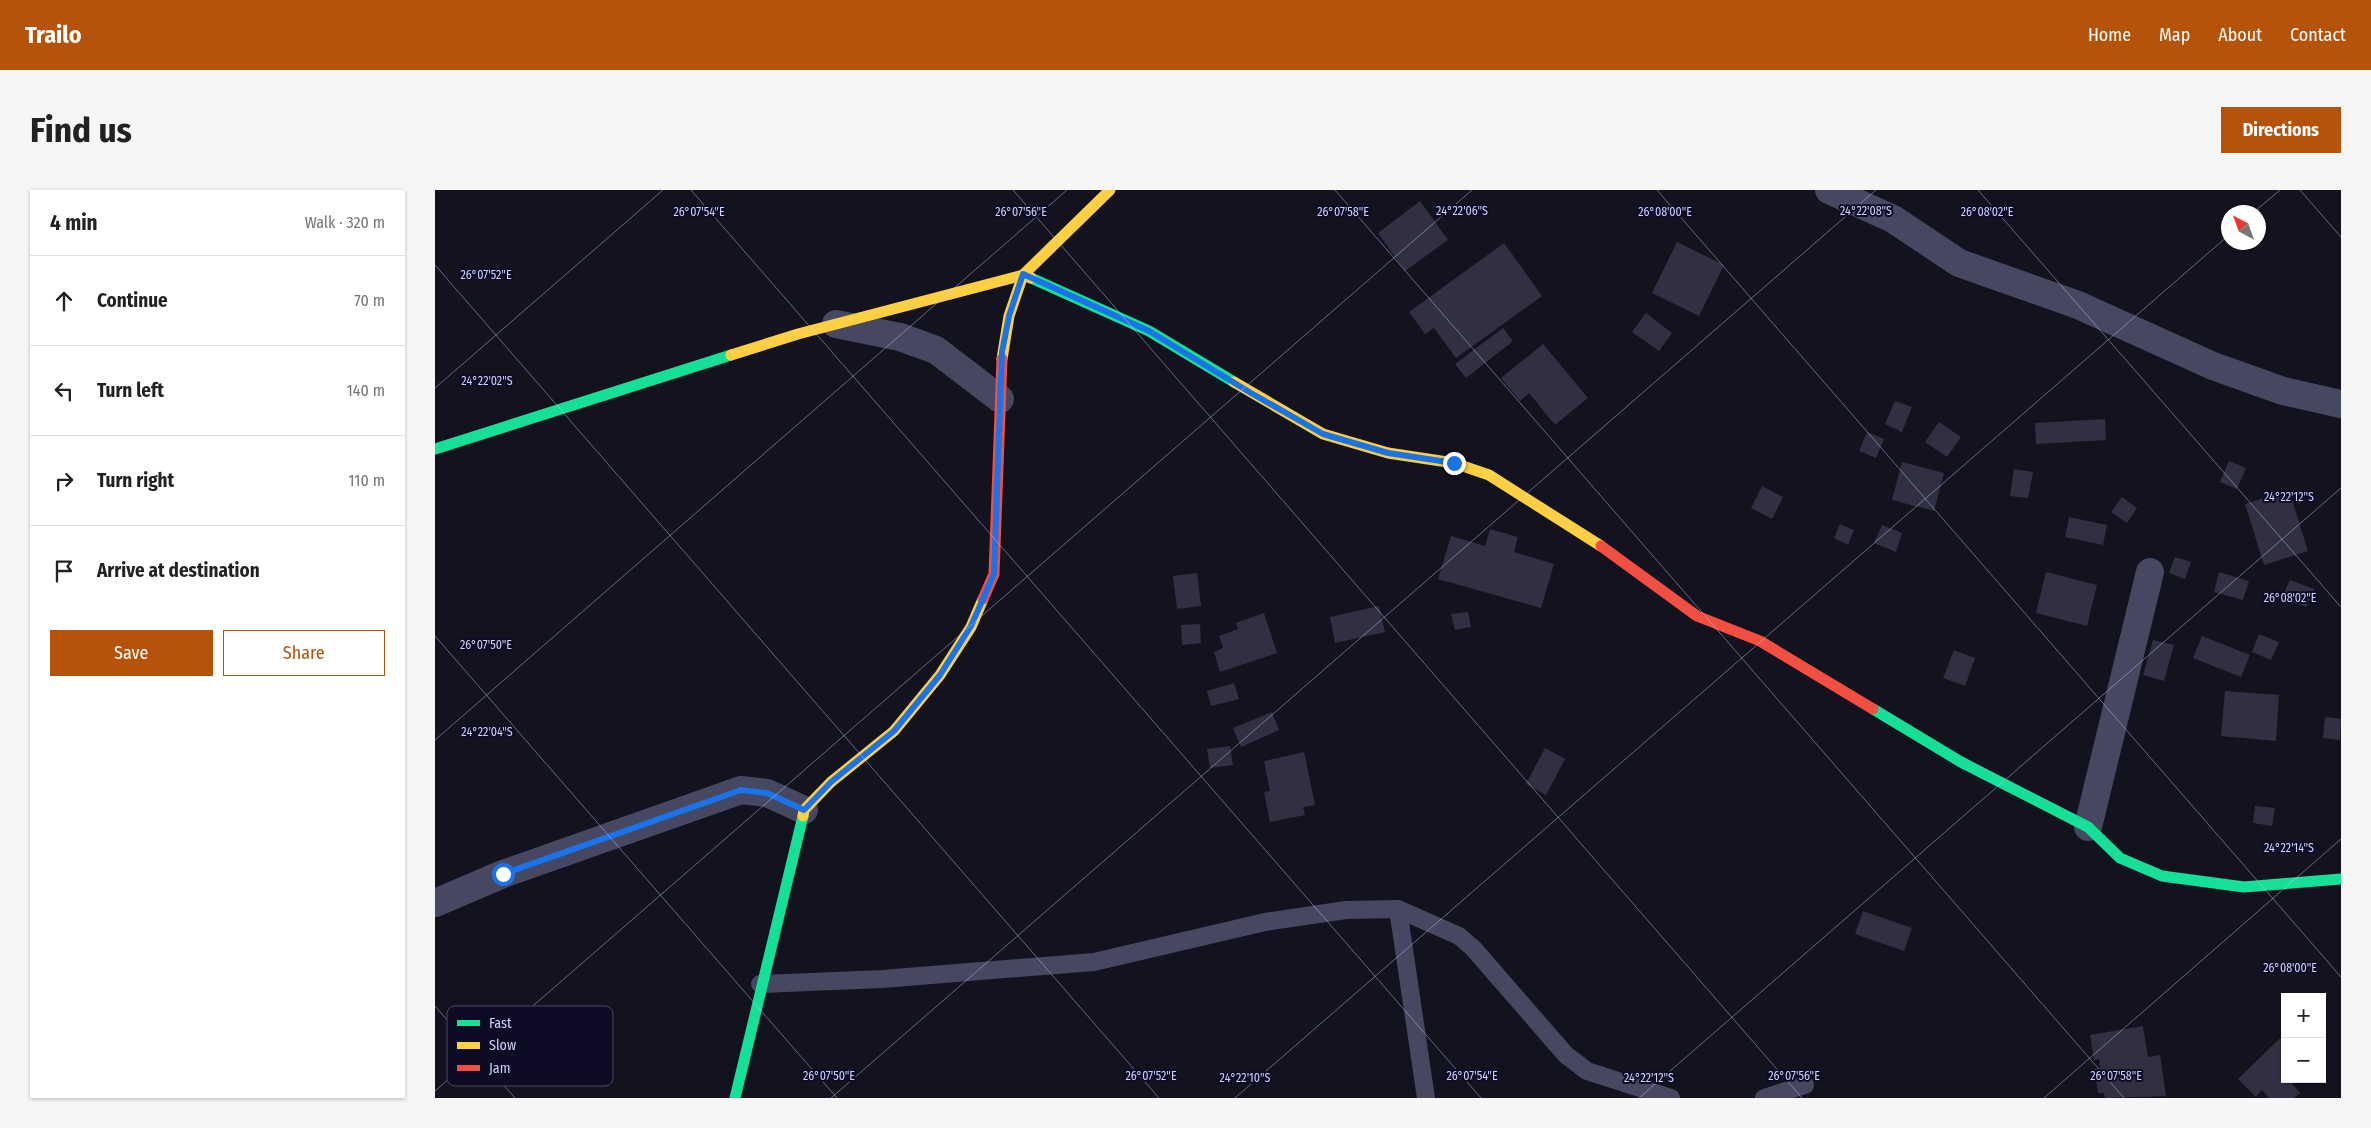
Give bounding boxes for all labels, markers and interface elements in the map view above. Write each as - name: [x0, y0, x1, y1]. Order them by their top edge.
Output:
- text: Trailo: [25, 21, 82, 49]
- text: Home: [2088, 24, 2131, 46]
- text: Map: [2159, 24, 2190, 46]
- text: About: [2218, 24, 2262, 46]
- text: Contact: [2290, 24, 2346, 46]
- button: Directions: [2221, 107, 2341, 153]
- text: Find us: [30, 109, 132, 151]
- text: 24°22'06"S: [1436, 204, 1488, 218]
- text: 24°22'08"S: [1840, 204, 1892, 218]
- text: 26°07'54"E: [673, 205, 725, 219]
- text: 26°07'56"E: [995, 205, 1047, 219]
- text: 26°07'58"E: [1317, 205, 1369, 219]
- text: 26°08'00"E: [1638, 205, 1692, 219]
- text: 26°08'02"E: [1961, 205, 2014, 219]
- north arrow: [2221, 205, 2266, 250]
- text: 4 min: [50, 210, 98, 236]
- text: Walk · 320 m: [305, 213, 385, 232]
- text: 26°07'52"E: [460, 268, 512, 282]
- icon: ahead: [50, 287, 78, 315]
- text: Continue: [97, 289, 168, 312]
- text: 70 m: [354, 291, 385, 310]
- text: 24°22'02"S: [461, 374, 513, 388]
- icon: left: [50, 377, 78, 405]
- text: Turn left: [97, 379, 164, 402]
- text: 140 m: [347, 381, 385, 400]
- route end: [1443, 452, 1466, 475]
- icon: right: [50, 467, 78, 495]
- text: Turn right: [97, 469, 174, 492]
- text: 110 m: [348, 471, 385, 490]
- text: 24°22'12"S: [2264, 490, 2314, 504]
- icon: arrive: [50, 557, 78, 585]
- text: Arrive at destination: [97, 559, 260, 582]
- text: 26°08'02"E: [2264, 591, 2317, 605]
- button: Save: [50, 630, 213, 676]
- button: Share: [223, 630, 385, 676]
- text: 26°07'50"E: [460, 638, 512, 652]
- text: 24°22'04"S: [461, 725, 513, 739]
- text: 24°22'14"S: [2264, 841, 2314, 855]
- route start: [492, 863, 515, 886]
- text: 26°08'00"E: [2263, 961, 2317, 975]
- map controls: [2281, 993, 2326, 1083]
- button: +: [2281, 993, 2326, 1038]
- legend: [447, 1006, 613, 1086]
- text: Fast: [489, 1015, 512, 1032]
- text: Slow: [489, 1037, 516, 1054]
- button: −: [2281, 1038, 2326, 1083]
- text: Jam: [489, 1060, 510, 1077]
- text: 26°07'50"E: [803, 1069, 855, 1083]
- text: 26°07'52"E: [1125, 1069, 1177, 1083]
- text: 26°07'54"E: [1446, 1069, 1498, 1083]
- text: 26°07'56"E: [1768, 1069, 1820, 1083]
- text: 26°07'58"E: [2090, 1069, 2142, 1083]
- text: 24°22'10"S: [1220, 1071, 1270, 1085]
- text: 24°22'12"S: [1624, 1071, 1674, 1085]

